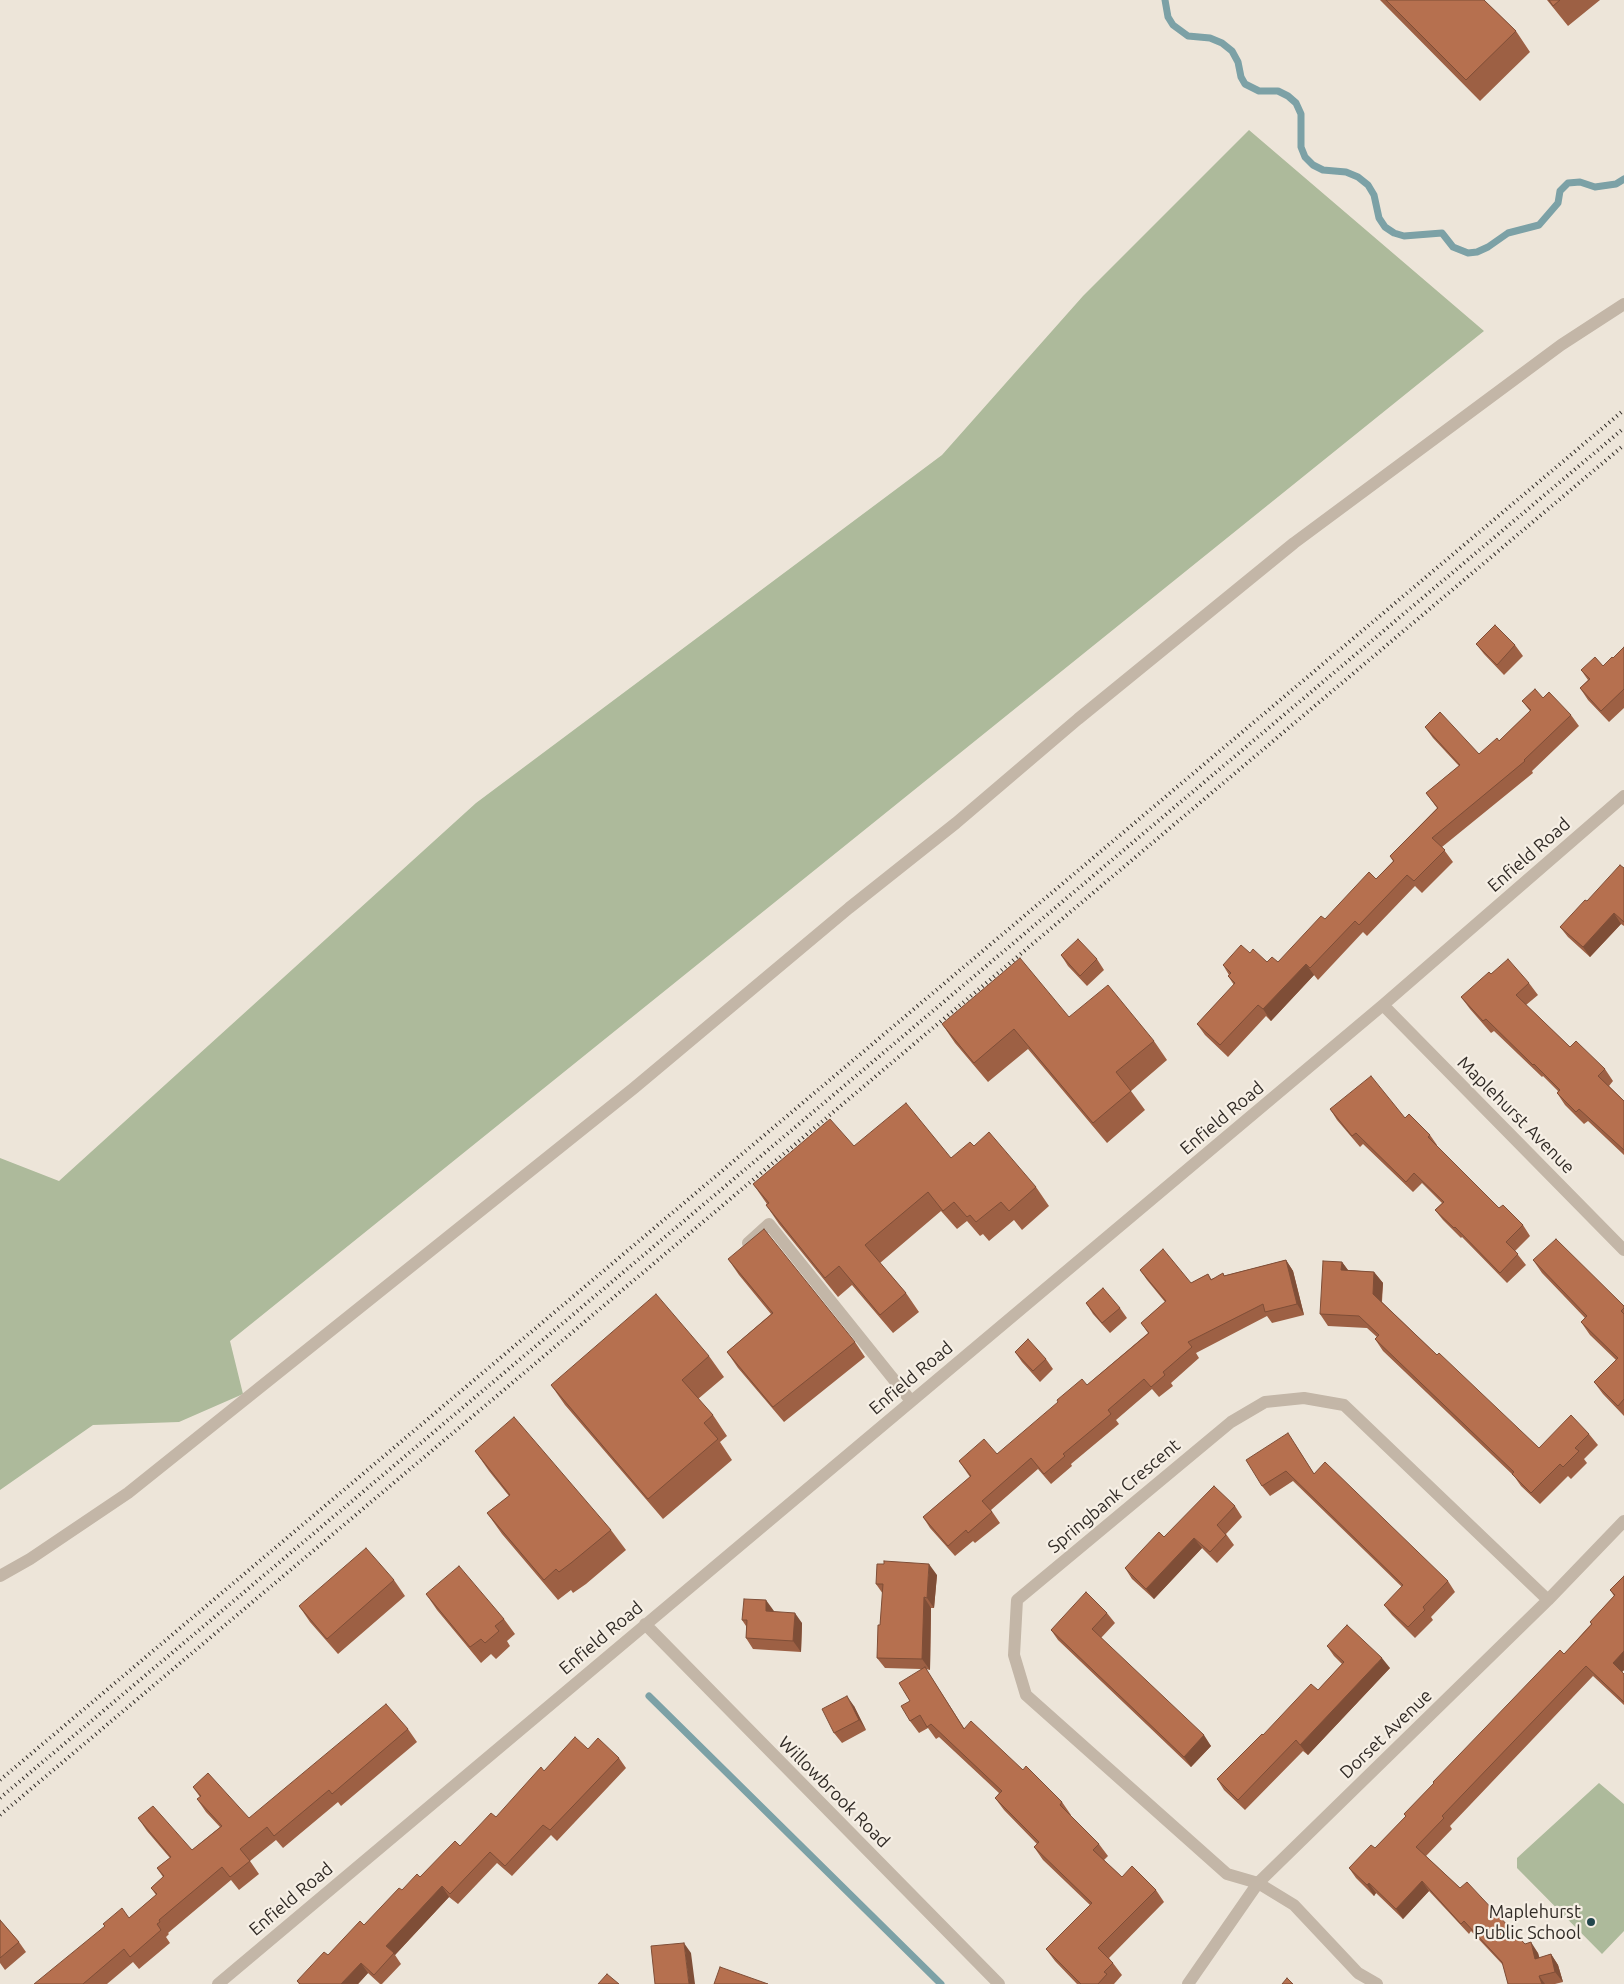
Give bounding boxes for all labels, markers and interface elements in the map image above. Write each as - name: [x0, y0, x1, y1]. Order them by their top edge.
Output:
- street label: Enfield Road: [1483, 813, 1575, 897]
- street label: Maplehurst Avenue: [1453, 1052, 1579, 1178]
- street label: Enfield Road: [1176, 1077, 1268, 1159]
- street label: Enfield Road: [865, 1337, 957, 1419]
- street label: Springbank Crescent: [1043, 1434, 1185, 1558]
- street label: Enfield Road: [555, 1597, 647, 1679]
- street label: Dorset Avenue: [1335, 1685, 1437, 1783]
- street label: Willowbrook Road: [774, 1732, 894, 1852]
- street label: Enfield Road: [245, 1858, 337, 1940]
- place label: Maplehurst Public School: [1474, 1901, 1581, 1944]
- marker: Maplehurst Public School: [1585, 1916, 1597, 1928]

